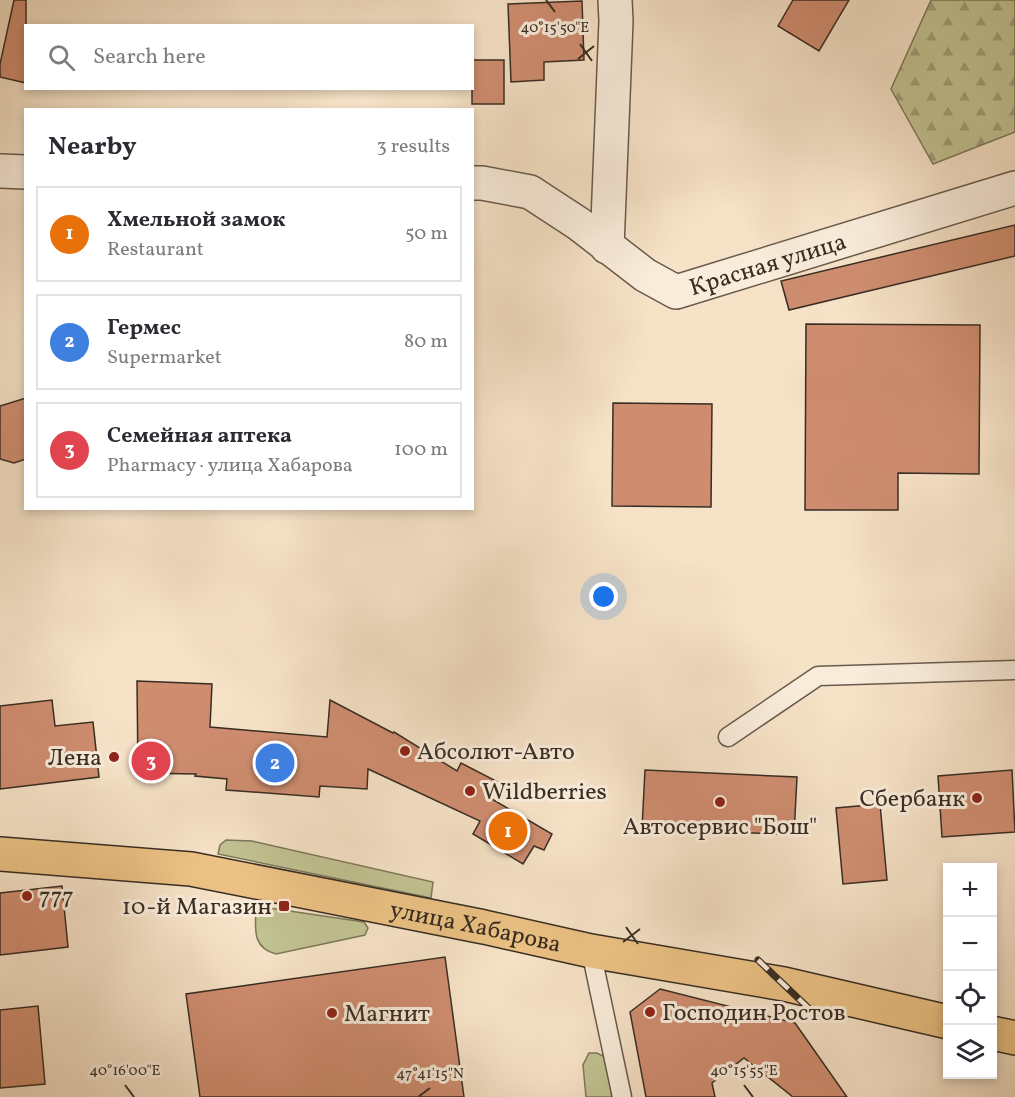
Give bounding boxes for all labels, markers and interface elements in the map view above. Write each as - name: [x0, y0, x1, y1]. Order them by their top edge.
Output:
- text: 40°15'50"E: [521, 18, 589, 39]
- search box: [24, 24, 474, 90]
- icon: search: [45, 41, 78, 74]
- text: Search here: [93, 42, 206, 73]
- text: Nearby: [48, 129, 137, 165]
- text: 3 results: [376, 133, 450, 161]
- text: Хмельной замок: [107, 205, 286, 236]
- text: 1: [65, 220, 74, 248]
- text: 50 m: [405, 220, 448, 248]
- street label: Красная улица: [685, 226, 851, 306]
- text: Restaurant: [107, 236, 204, 264]
- text: Гермес: [107, 313, 181, 344]
- text: 2: [64, 328, 75, 356]
- text: 80 m: [404, 328, 448, 356]
- text: Supermarket: [107, 344, 222, 372]
- text: Семейная аптека: [107, 421, 292, 452]
- text: 3: [64, 436, 75, 464]
- text: 100 m: [394, 436, 448, 464]
- text: Pharmacy · улица Хабарова: [107, 452, 353, 480]
- your location: [589, 582, 618, 611]
- place label: Абсолют-Авто: [417, 736, 575, 770]
- pin: 3: [132, 738, 170, 783]
- pin: 2: [256, 740, 294, 786]
- place label: Лена: [48, 742, 102, 776]
- marker: Абсолют-Авто: [398, 744, 412, 758]
- marker: Лена: [107, 750, 121, 764]
- place label: Wildberries: [482, 776, 607, 810]
- place label: Сбербанк: [859, 783, 965, 817]
- marker: Wildberries: [463, 784, 477, 798]
- marker: Сбербанк: [970, 791, 984, 805]
- marker: Автосервис "Бош": [713, 795, 727, 809]
- pin: 1: [488, 808, 528, 854]
- place label: Автосервис "Бош": [623, 811, 817, 845]
- map controls: [943, 863, 997, 1079]
- button: +: [943, 863, 997, 917]
- place label: 777: [39, 881, 74, 915]
- marker: 777: [20, 889, 34, 903]
- place label: 10-й Магазин: [122, 891, 272, 925]
- street label: улица Хабарова: [387, 894, 564, 963]
- marker: 10-й Магазин: [277, 899, 291, 913]
- button: −: [943, 917, 997, 971]
- button: locate: [943, 971, 997, 1025]
- place label: Господин Ростов: [662, 997, 846, 1031]
- place label: Магнит: [344, 998, 430, 1032]
- marker: Господин Ростов: [643, 1005, 657, 1019]
- marker: Магнит: [325, 1006, 339, 1020]
- button: layers: [943, 1025, 997, 1079]
- text: 40°16'00"E: [89, 1061, 161, 1082]
- text: 40°15'55"E: [710, 1061, 778, 1082]
- text: 47°41'15"N: [396, 1064, 464, 1085]

